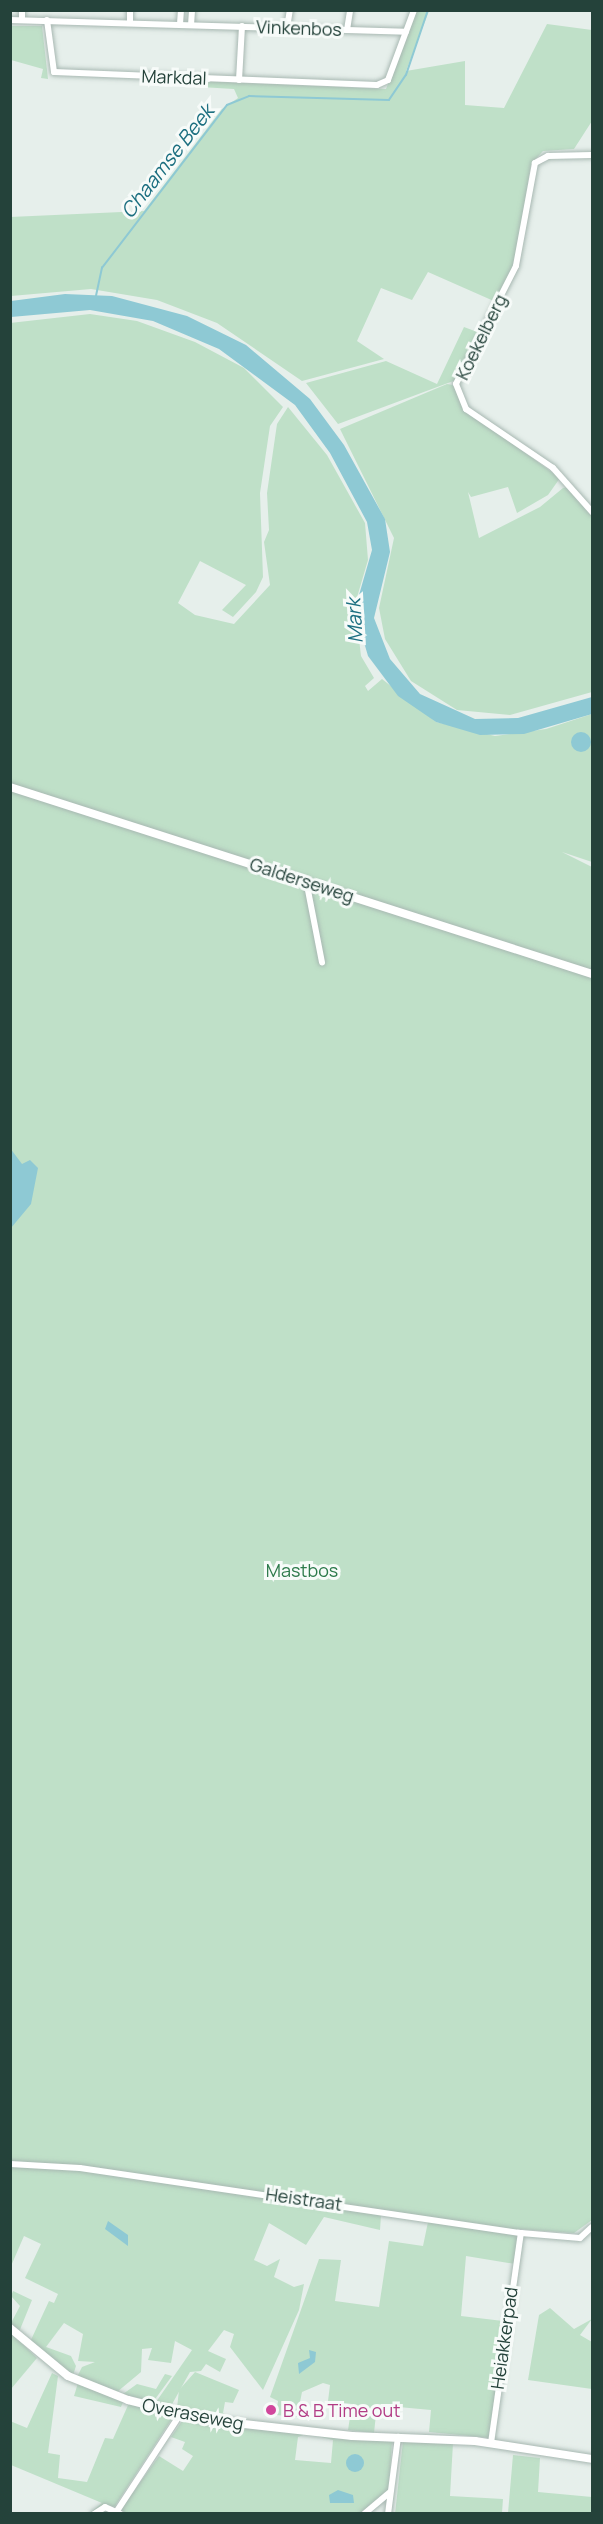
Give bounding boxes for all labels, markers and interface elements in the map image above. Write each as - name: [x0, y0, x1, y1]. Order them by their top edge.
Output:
- street label: Vinkenbos: [256, 16, 342, 40]
- street label: Markdal: [141, 65, 207, 89]
- water label: Chaamse Beek: [115, 100, 219, 222]
- street label: Koekelberg: [451, 291, 511, 383]
- water label: Mark: [341, 598, 367, 644]
- street label: Galderseweg: [247, 853, 357, 907]
- park label: Mastbos: [266, 1559, 338, 1581]
- street label: Heistraat: [264, 2183, 344, 2215]
- street label: Heiakkerpad: [486, 2285, 522, 2391]
- street label: Overaseweg: [141, 2394, 245, 2434]
- place label: B & B Time out: [283, 2399, 400, 2421]
- marker: B & B Time out: [264, 2403, 278, 2417]

